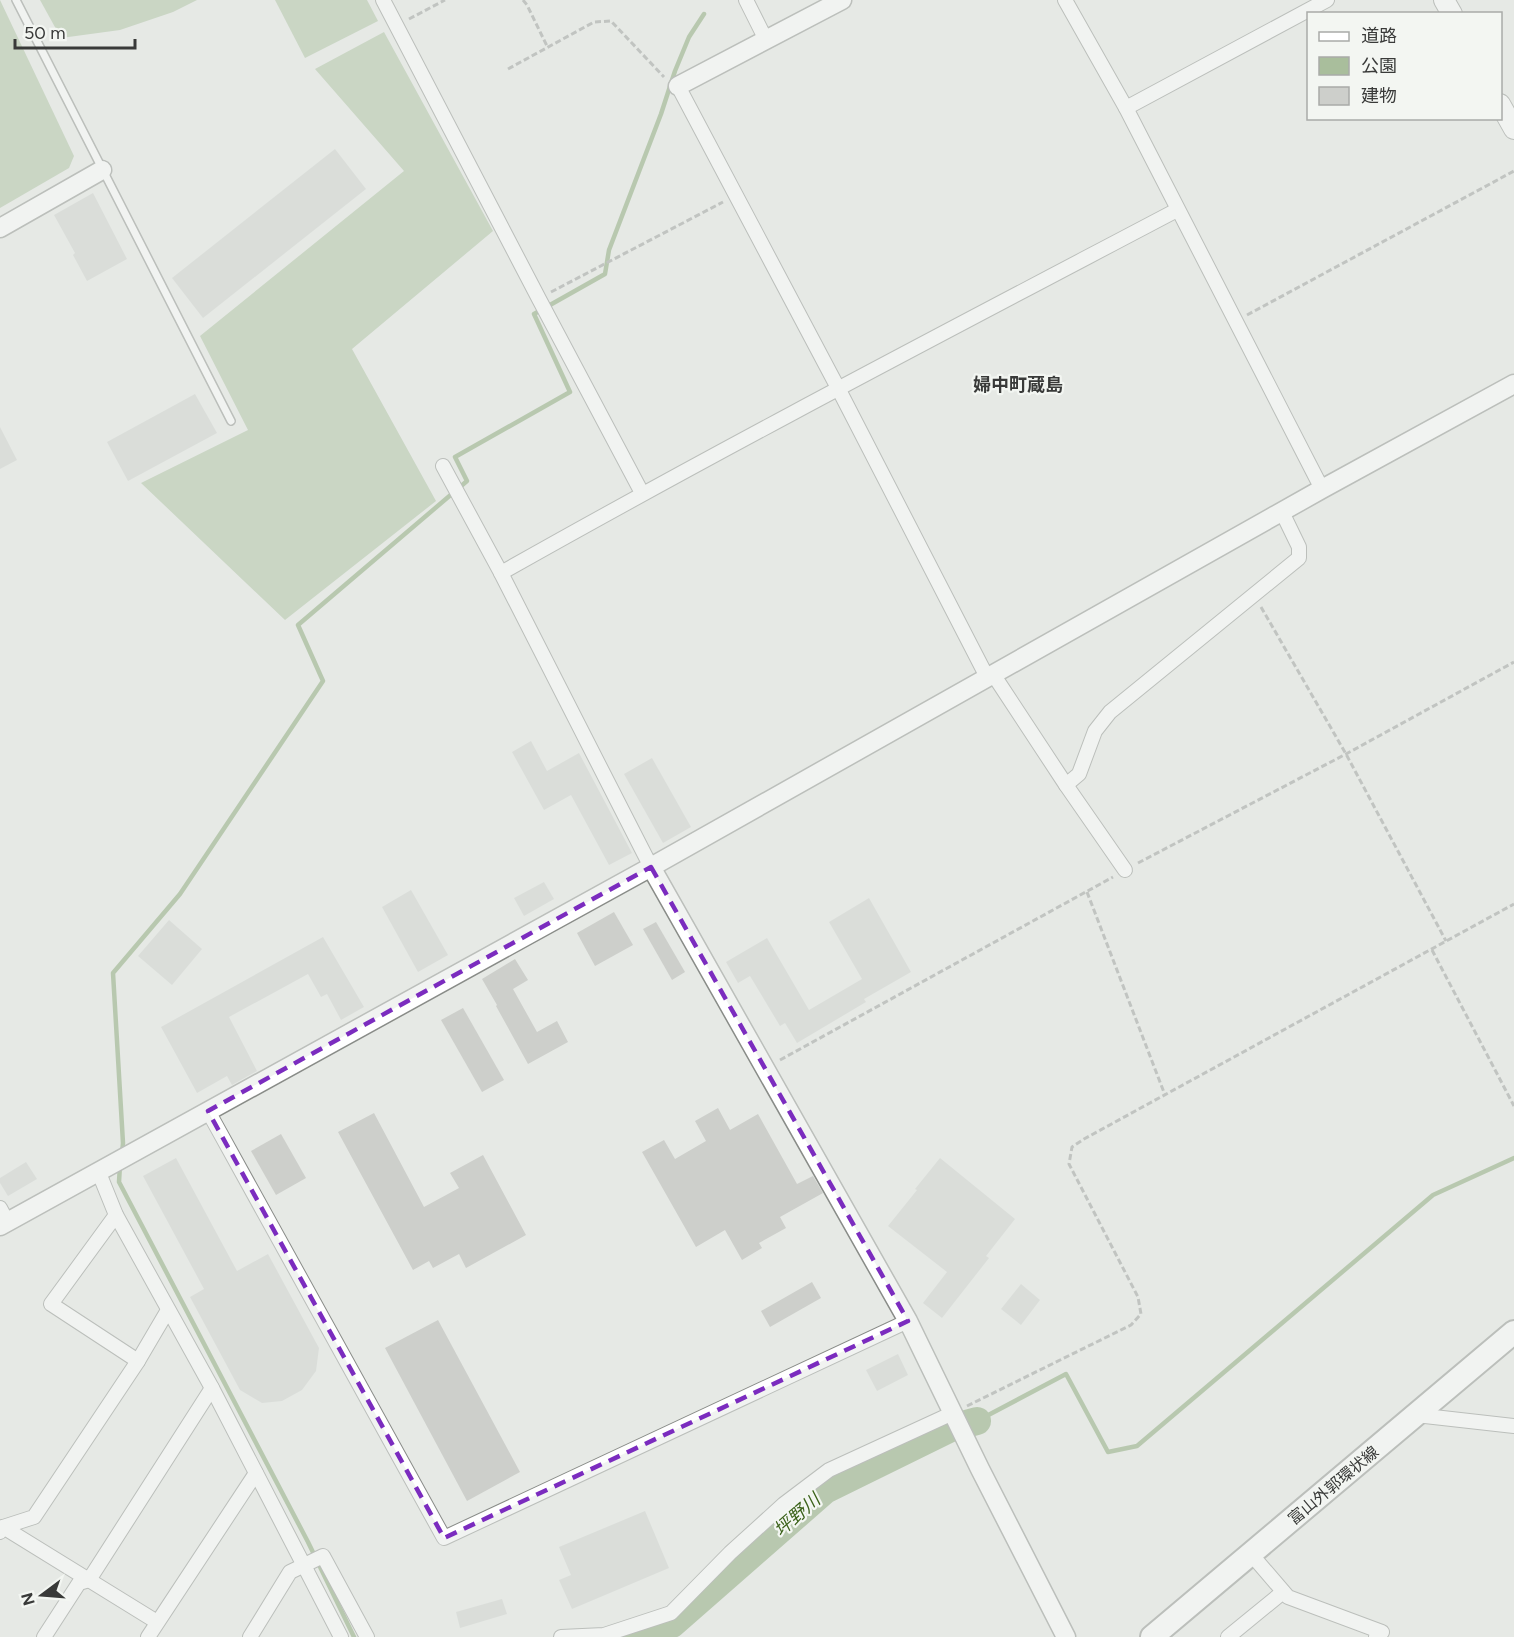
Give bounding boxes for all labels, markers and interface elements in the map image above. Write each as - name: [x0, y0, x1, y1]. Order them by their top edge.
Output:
- scale bar: [15, 12, 135, 50]
- legend: [1307, 12, 1502, 120]
- text: 50 m: [24, 22, 66, 44]
- text: 道路: [1361, 25, 1397, 47]
- text: 公園: [1361, 55, 1397, 77]
- text: 建物: [1361, 85, 1397, 107]
- district label: 婦中町蔵島: [973, 374, 1063, 396]
- street label: 富山外郭環状線: [1284, 1442, 1382, 1529]
- water label: 坪野川: [769, 1488, 826, 1541]
- north arrow: [12, 1565, 72, 1625]
- text: N: [17, 1590, 39, 1608]

